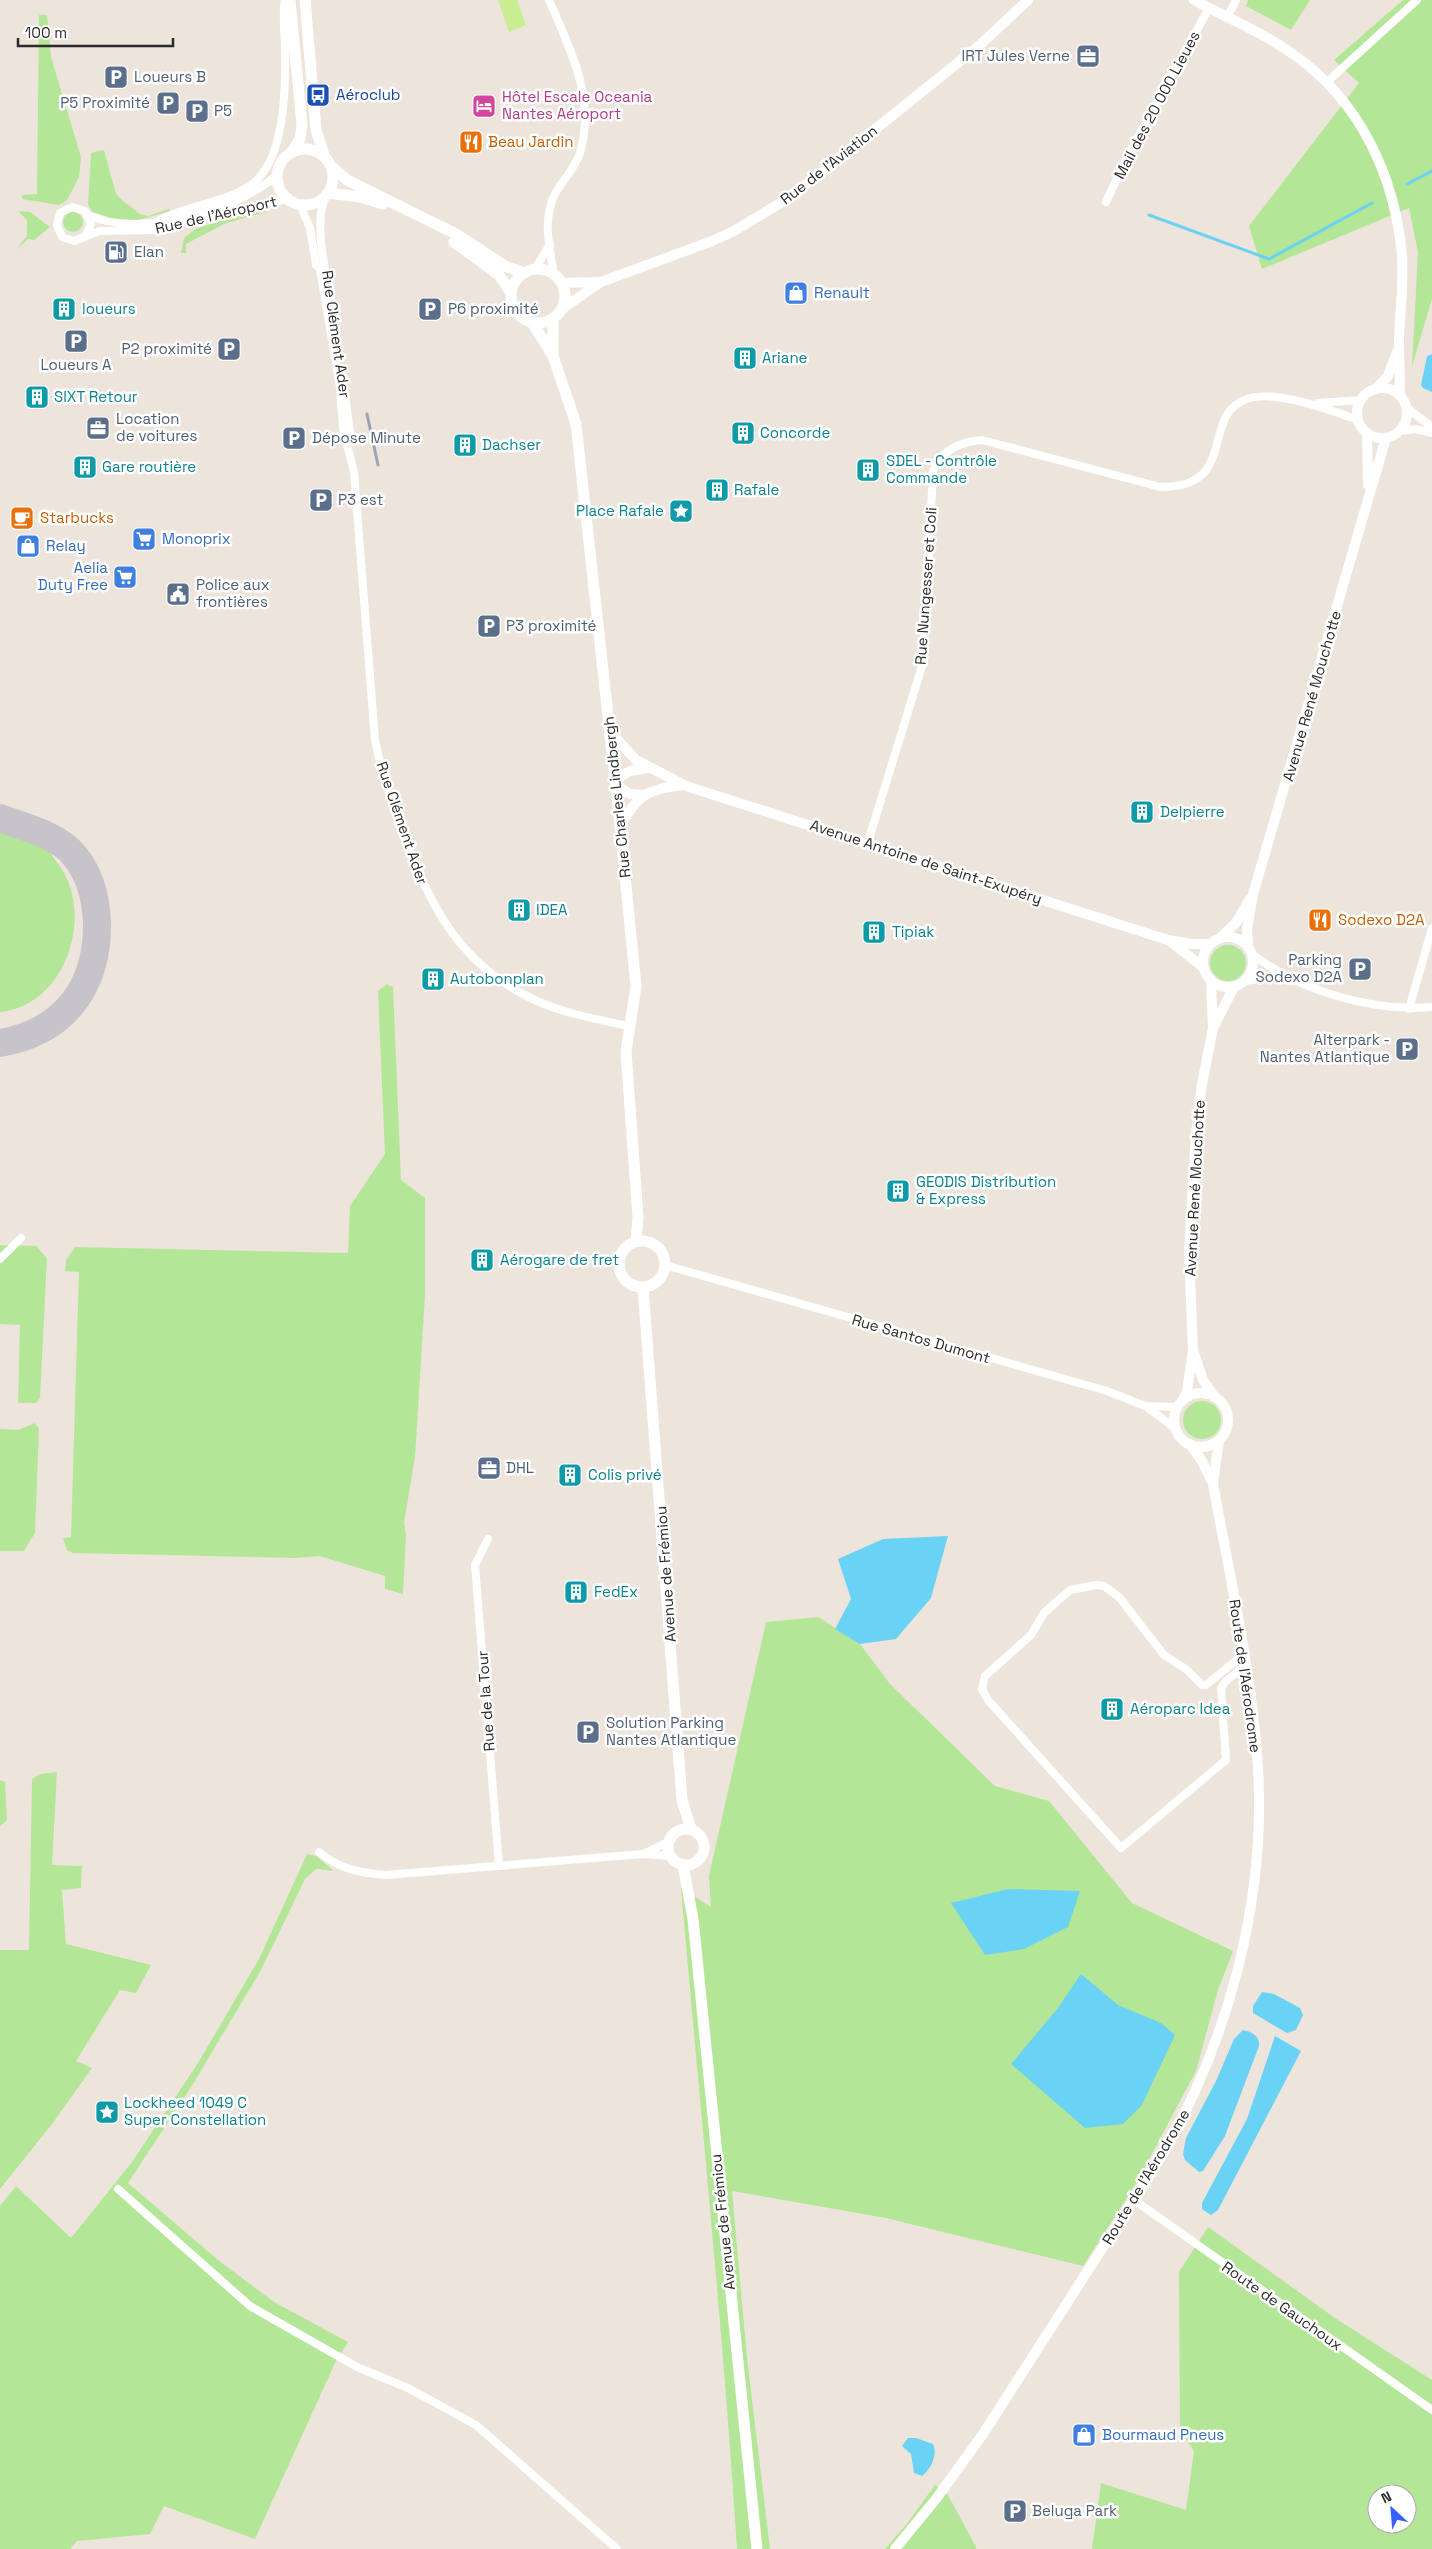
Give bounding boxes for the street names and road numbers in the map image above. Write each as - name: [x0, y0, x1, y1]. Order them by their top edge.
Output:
- street label: Mail des 20 000 Lieues: [1109, 27, 1204, 182]
- street label: Rue de l'Aviation: [776, 121, 881, 208]
- street label: Rue de l'Aéroport: [153, 191, 279, 238]
- street label: Rue Clément Ader: [318, 269, 355, 399]
- street label: Rue Nungesser et Coli: [911, 506, 940, 665]
- street label: Avenue René Mouchotte: [1278, 608, 1345, 783]
- street label: Rue Charles Lindbergh: [599, 715, 634, 879]
- street label: Rue Clément Ader: [373, 759, 432, 887]
- street label: Avenue Antoine de Saint-Exupéry: [808, 815, 1045, 908]
- street label: Avenue René Mouchotte: [1180, 1099, 1209, 1277]
- street label: Rue Santos Dumont: [850, 1310, 993, 1367]
- street label: Avenue de Frémiou: [651, 1505, 680, 1643]
- street label: Route de l'Aérodrome: [1225, 1598, 1266, 1754]
- street label: Rue de la Tour: [472, 1650, 498, 1752]
- street label: Route de l'Aérodrome: [1098, 2105, 1194, 2248]
- street label: Avenue de Frémiou: [706, 2153, 739, 2291]
- street label: Route de Gauchoux: [1218, 2257, 1346, 2354]

